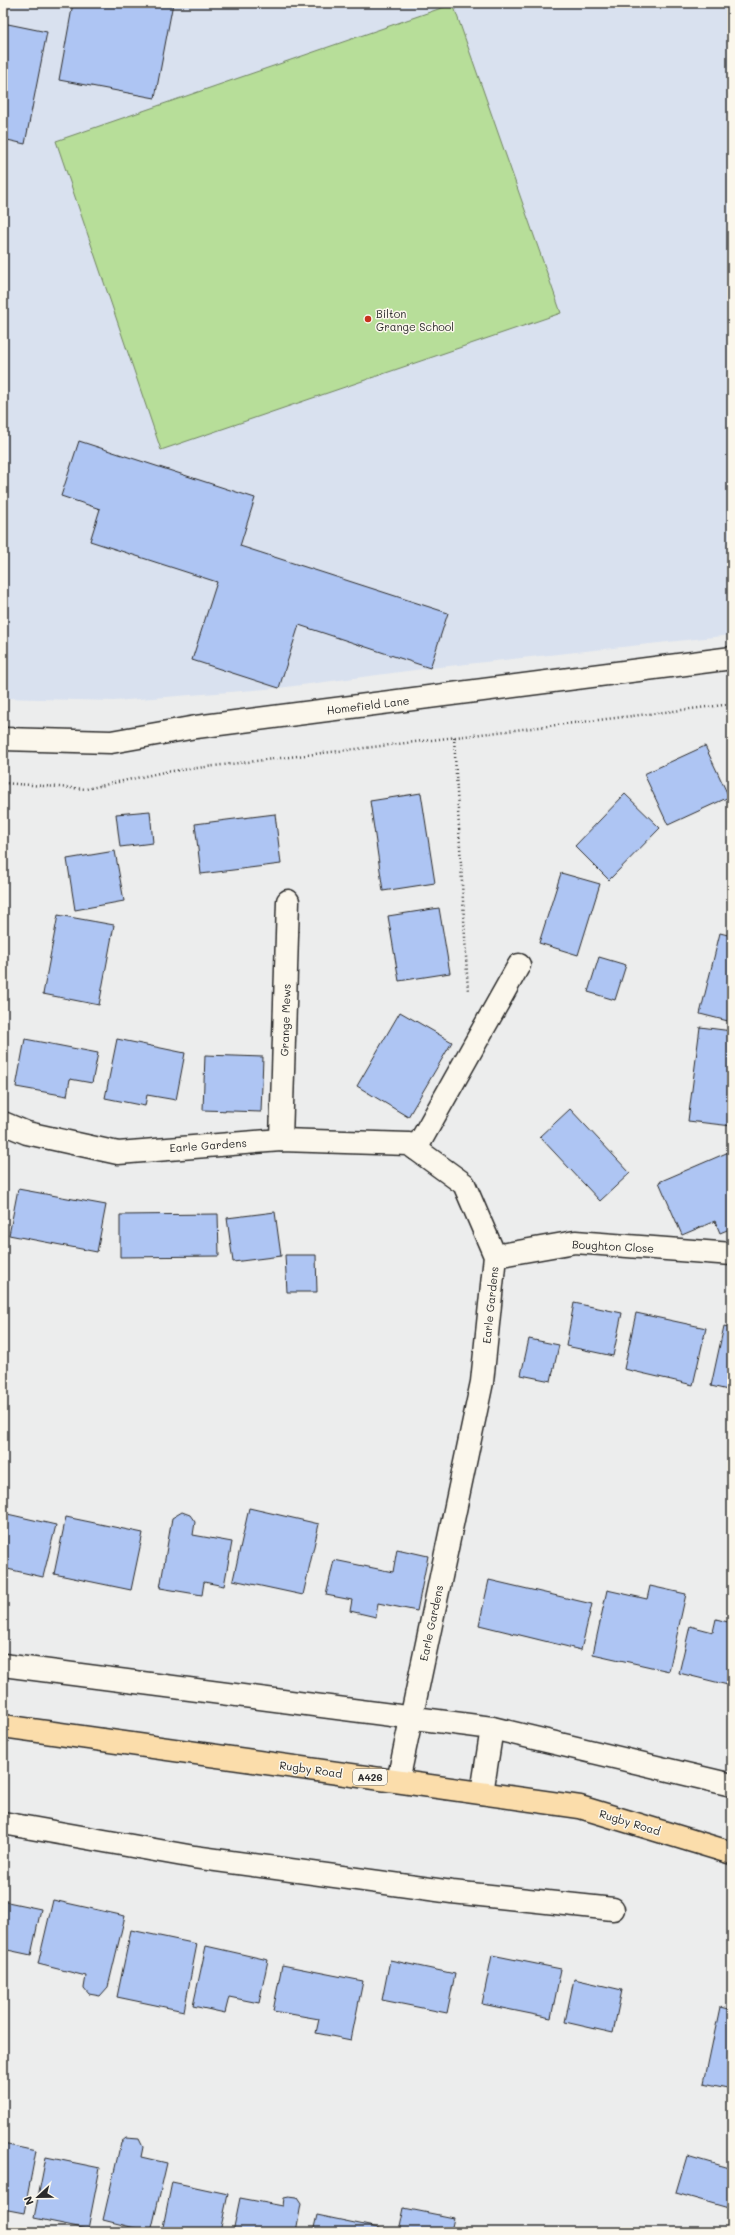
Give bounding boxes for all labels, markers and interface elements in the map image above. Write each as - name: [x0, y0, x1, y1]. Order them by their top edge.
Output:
- place label: Bilton Grange School: [376, 306, 454, 334]
- marker: Bilton Grange School: [363, 314, 373, 324]
- street label: Homefield Lane: [326, 692, 410, 718]
- street label: Grange Mews: [276, 983, 294, 1057]
- street label: Earle Gardens: [169, 1135, 247, 1155]
- street label: Boughton Close: [572, 1236, 655, 1256]
- street label: Earle Gardens: [478, 1266, 502, 1344]
- street label: Earle Gardens: [416, 1584, 446, 1662]
- street label: Rugby Road: [279, 1757, 343, 1781]
- road number: A426: [353, 1769, 387, 1785]
- street label: Rugby Road: [598, 1806, 662, 1838]
- north arrow: [18, 2177, 58, 2217]
- text: N: [20, 2194, 37, 2208]

